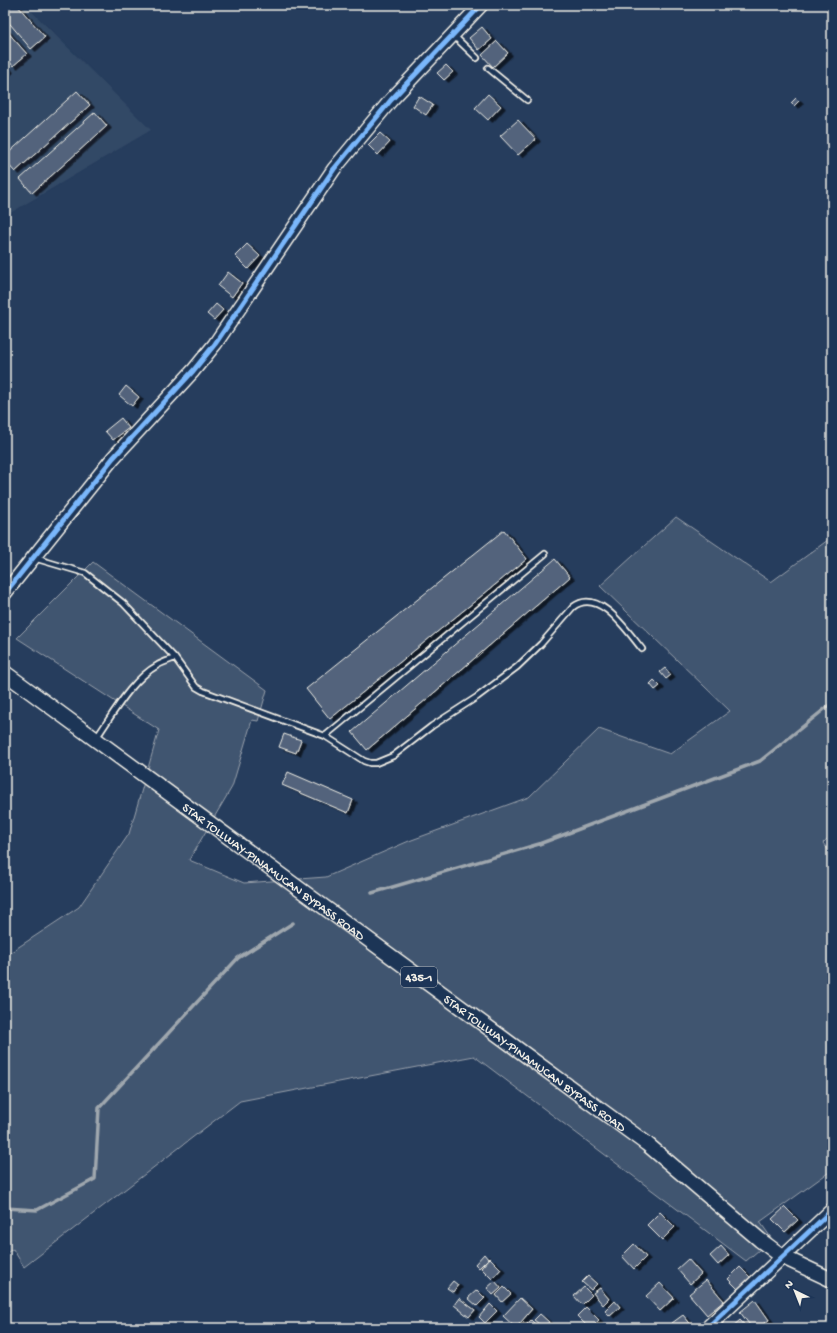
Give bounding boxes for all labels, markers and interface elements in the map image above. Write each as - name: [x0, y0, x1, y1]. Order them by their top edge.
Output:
- street label: STAR TOLLWAY-PINAMUCAN BYPASS ROAD: [179, 801, 367, 945]
- road number: 435-1: [401, 967, 437, 987]
- street label: STAR TOLLWAY-PINAMUCAN BYPASS ROAD: [440, 992, 629, 1136]
- north arrow: [775, 1271, 815, 1311]
- text: N: [783, 1278, 796, 1292]

